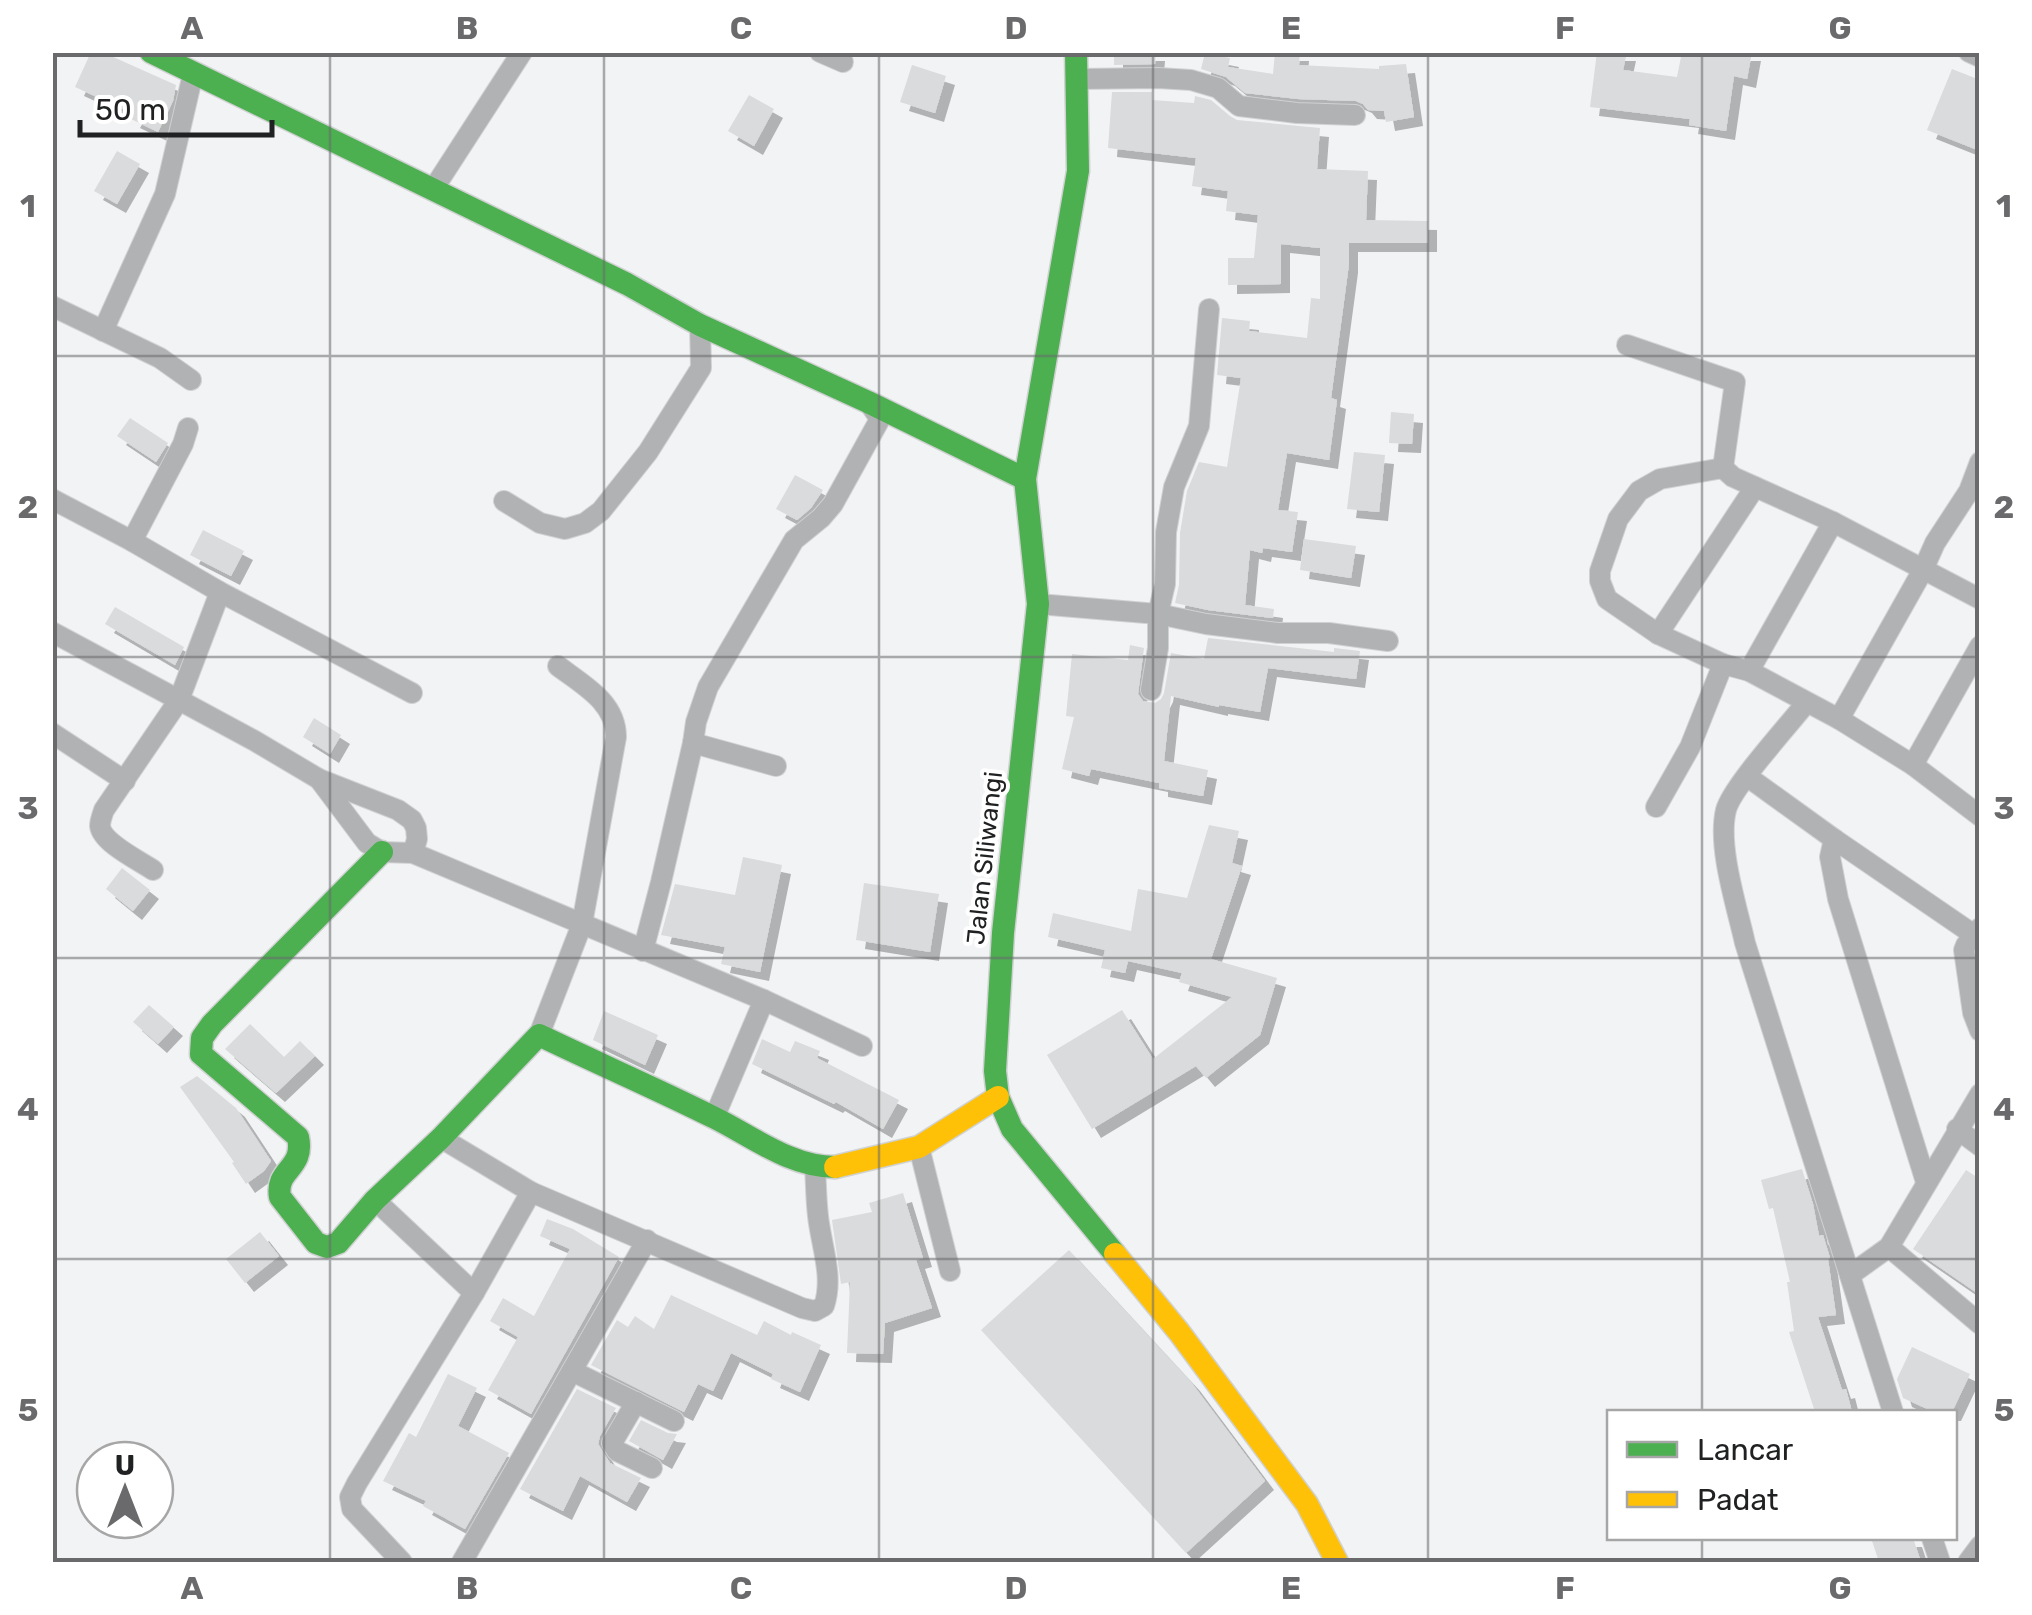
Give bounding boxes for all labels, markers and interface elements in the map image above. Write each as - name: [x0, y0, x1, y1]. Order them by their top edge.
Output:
- text: A: [181, 9, 204, 47]
- text: B: [456, 9, 478, 47]
- text: C: [730, 9, 752, 47]
- text: D: [1005, 9, 1027, 47]
- text: E: [1281, 9, 1301, 47]
- text: F: [1555, 9, 1575, 47]
- text: G: [1828, 9, 1852, 47]
- scale bar: [80, 75, 272, 137]
- text: 50 m: [95, 92, 166, 128]
- text: 1: [20, 187, 36, 225]
- text: 1: [1996, 187, 2012, 225]
- text: 2: [18, 488, 38, 526]
- text: 2: [1994, 488, 2014, 526]
- street label: Jalan Siliwangi: [961, 770, 1008, 946]
- text: 3: [17, 789, 39, 827]
- text: 3: [1993, 789, 2015, 827]
- text: 4: [17, 1090, 39, 1128]
- text: 4: [1993, 1090, 2015, 1128]
- text: 5: [18, 1391, 38, 1429]
- text: 5: [1994, 1391, 2014, 1429]
- legend: [1607, 1410, 1957, 1540]
- text: Lancar: [1697, 1432, 1794, 1468]
- north arrow: [75, 1440, 175, 1540]
- text: U: [115, 1449, 135, 1482]
- text: Padat: [1697, 1482, 1779, 1518]
- text: A: [181, 1569, 204, 1607]
- text: B: [456, 1569, 478, 1607]
- text: C: [730, 1569, 752, 1607]
- text: D: [1005, 1569, 1027, 1607]
- text: E: [1281, 1569, 1301, 1607]
- text: F: [1555, 1569, 1575, 1607]
- text: G: [1828, 1569, 1852, 1607]

